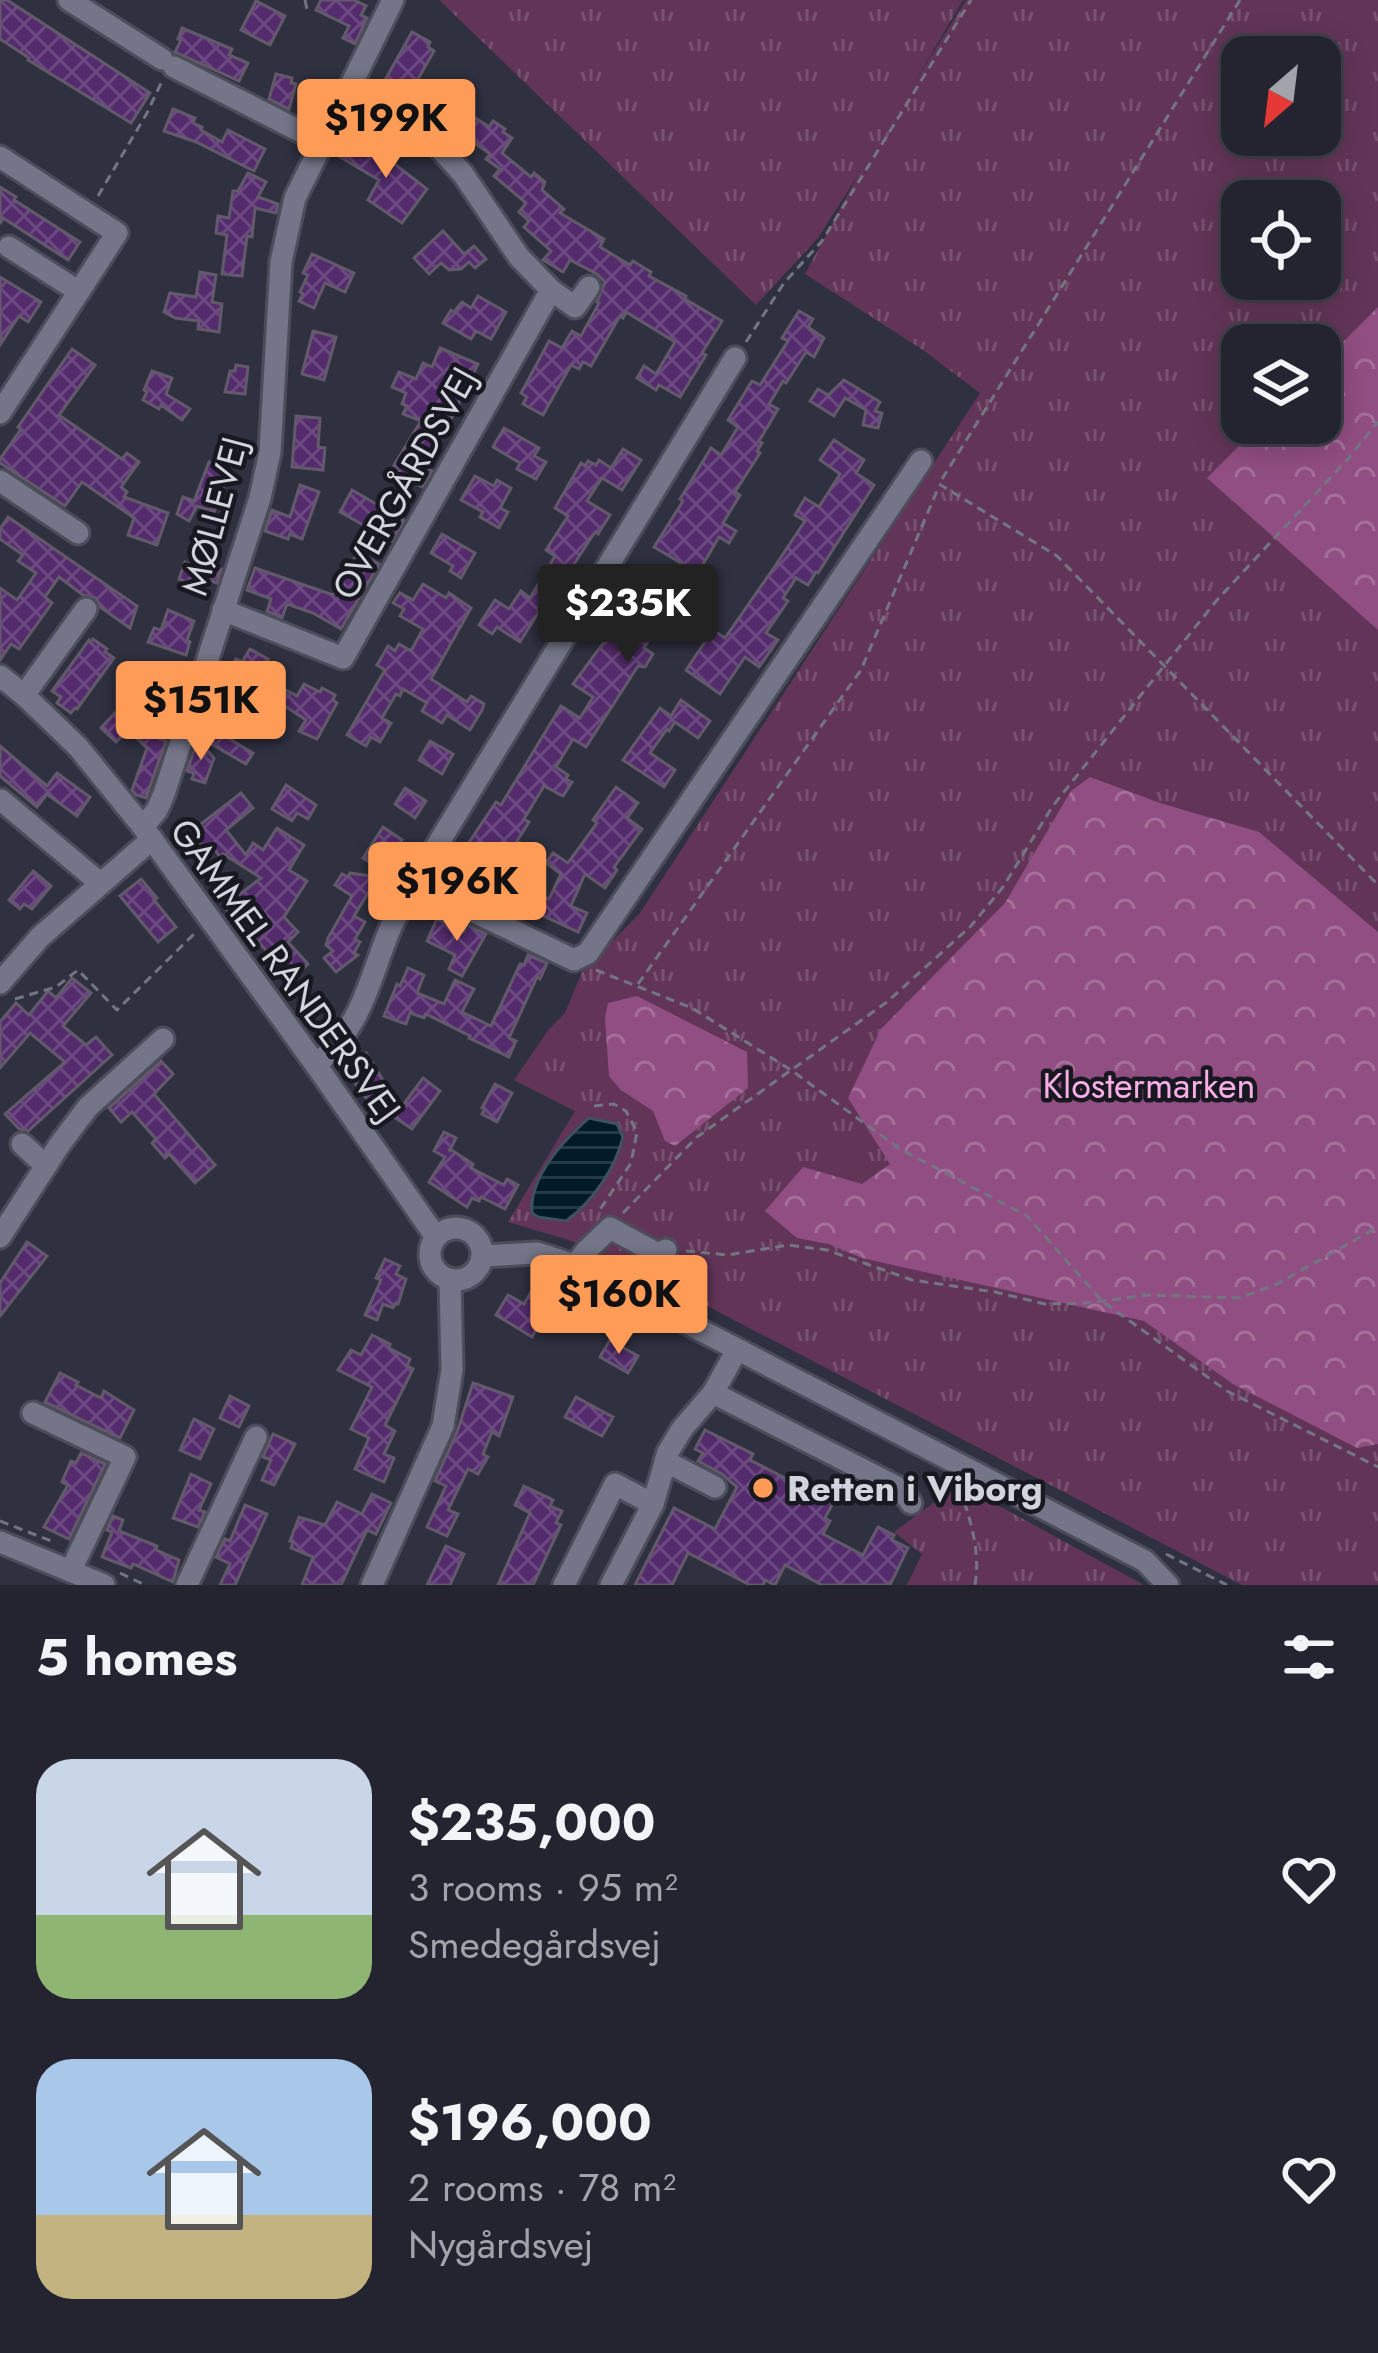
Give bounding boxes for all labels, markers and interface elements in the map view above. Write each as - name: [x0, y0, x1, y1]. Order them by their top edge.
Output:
- north arrow: [1221, 36, 1341, 156]
- map controls: [1221, 36, 1341, 444]
- pin: $199K: [302, 79, 470, 181]
- text: $199K: [324, 89, 448, 146]
- button: locate: [1221, 180, 1341, 300]
- button: layers: [1221, 324, 1341, 444]
- street label: OVERGÅRDSVEJ: [319, 357, 489, 609]
- street label: MØLLEVEJ: [168, 431, 260, 601]
- pin: $235K: [544, 564, 712, 666]
- text: $235K: [565, 574, 691, 631]
- pin: $151K: [117, 661, 285, 763]
- text: $151K: [143, 671, 259, 728]
- street label: GAMMEL RANDERSVEJ: [158, 808, 414, 1132]
- pin: $196K: [373, 842, 541, 944]
- text: $196K: [395, 852, 519, 909]
- park label: Klostermarken: [1043, 1059, 1255, 1111]
- pin: $160K: [535, 1255, 703, 1357]
- text: $160K: [557, 1265, 681, 1322]
- place label: Retten i Viborg: [787, 1462, 1043, 1514]
- marker: Retten i Viborg: [750, 1475, 776, 1501]
- text: 5 homes: [36, 1620, 238, 1694]
- icon: filters: [1276, 1624, 1342, 1690]
- text: $235,000: [408, 1785, 656, 1859]
- icon: home: [132, 1807, 276, 1951]
- icon: heart: [1276, 1846, 1342, 1912]
- text: 3 rooms · 95 m²: [408, 1859, 678, 1916]
- text: Smedegårdsvej: [408, 1916, 661, 1973]
- text: $196,000: [408, 2085, 652, 2159]
- icon: home: [132, 2107, 276, 2251]
- icon: heart: [1276, 2146, 1342, 2212]
- text: 2 rooms · 78 m²: [408, 2159, 676, 2216]
- text: Nygårdsvej: [408, 2216, 593, 2273]

